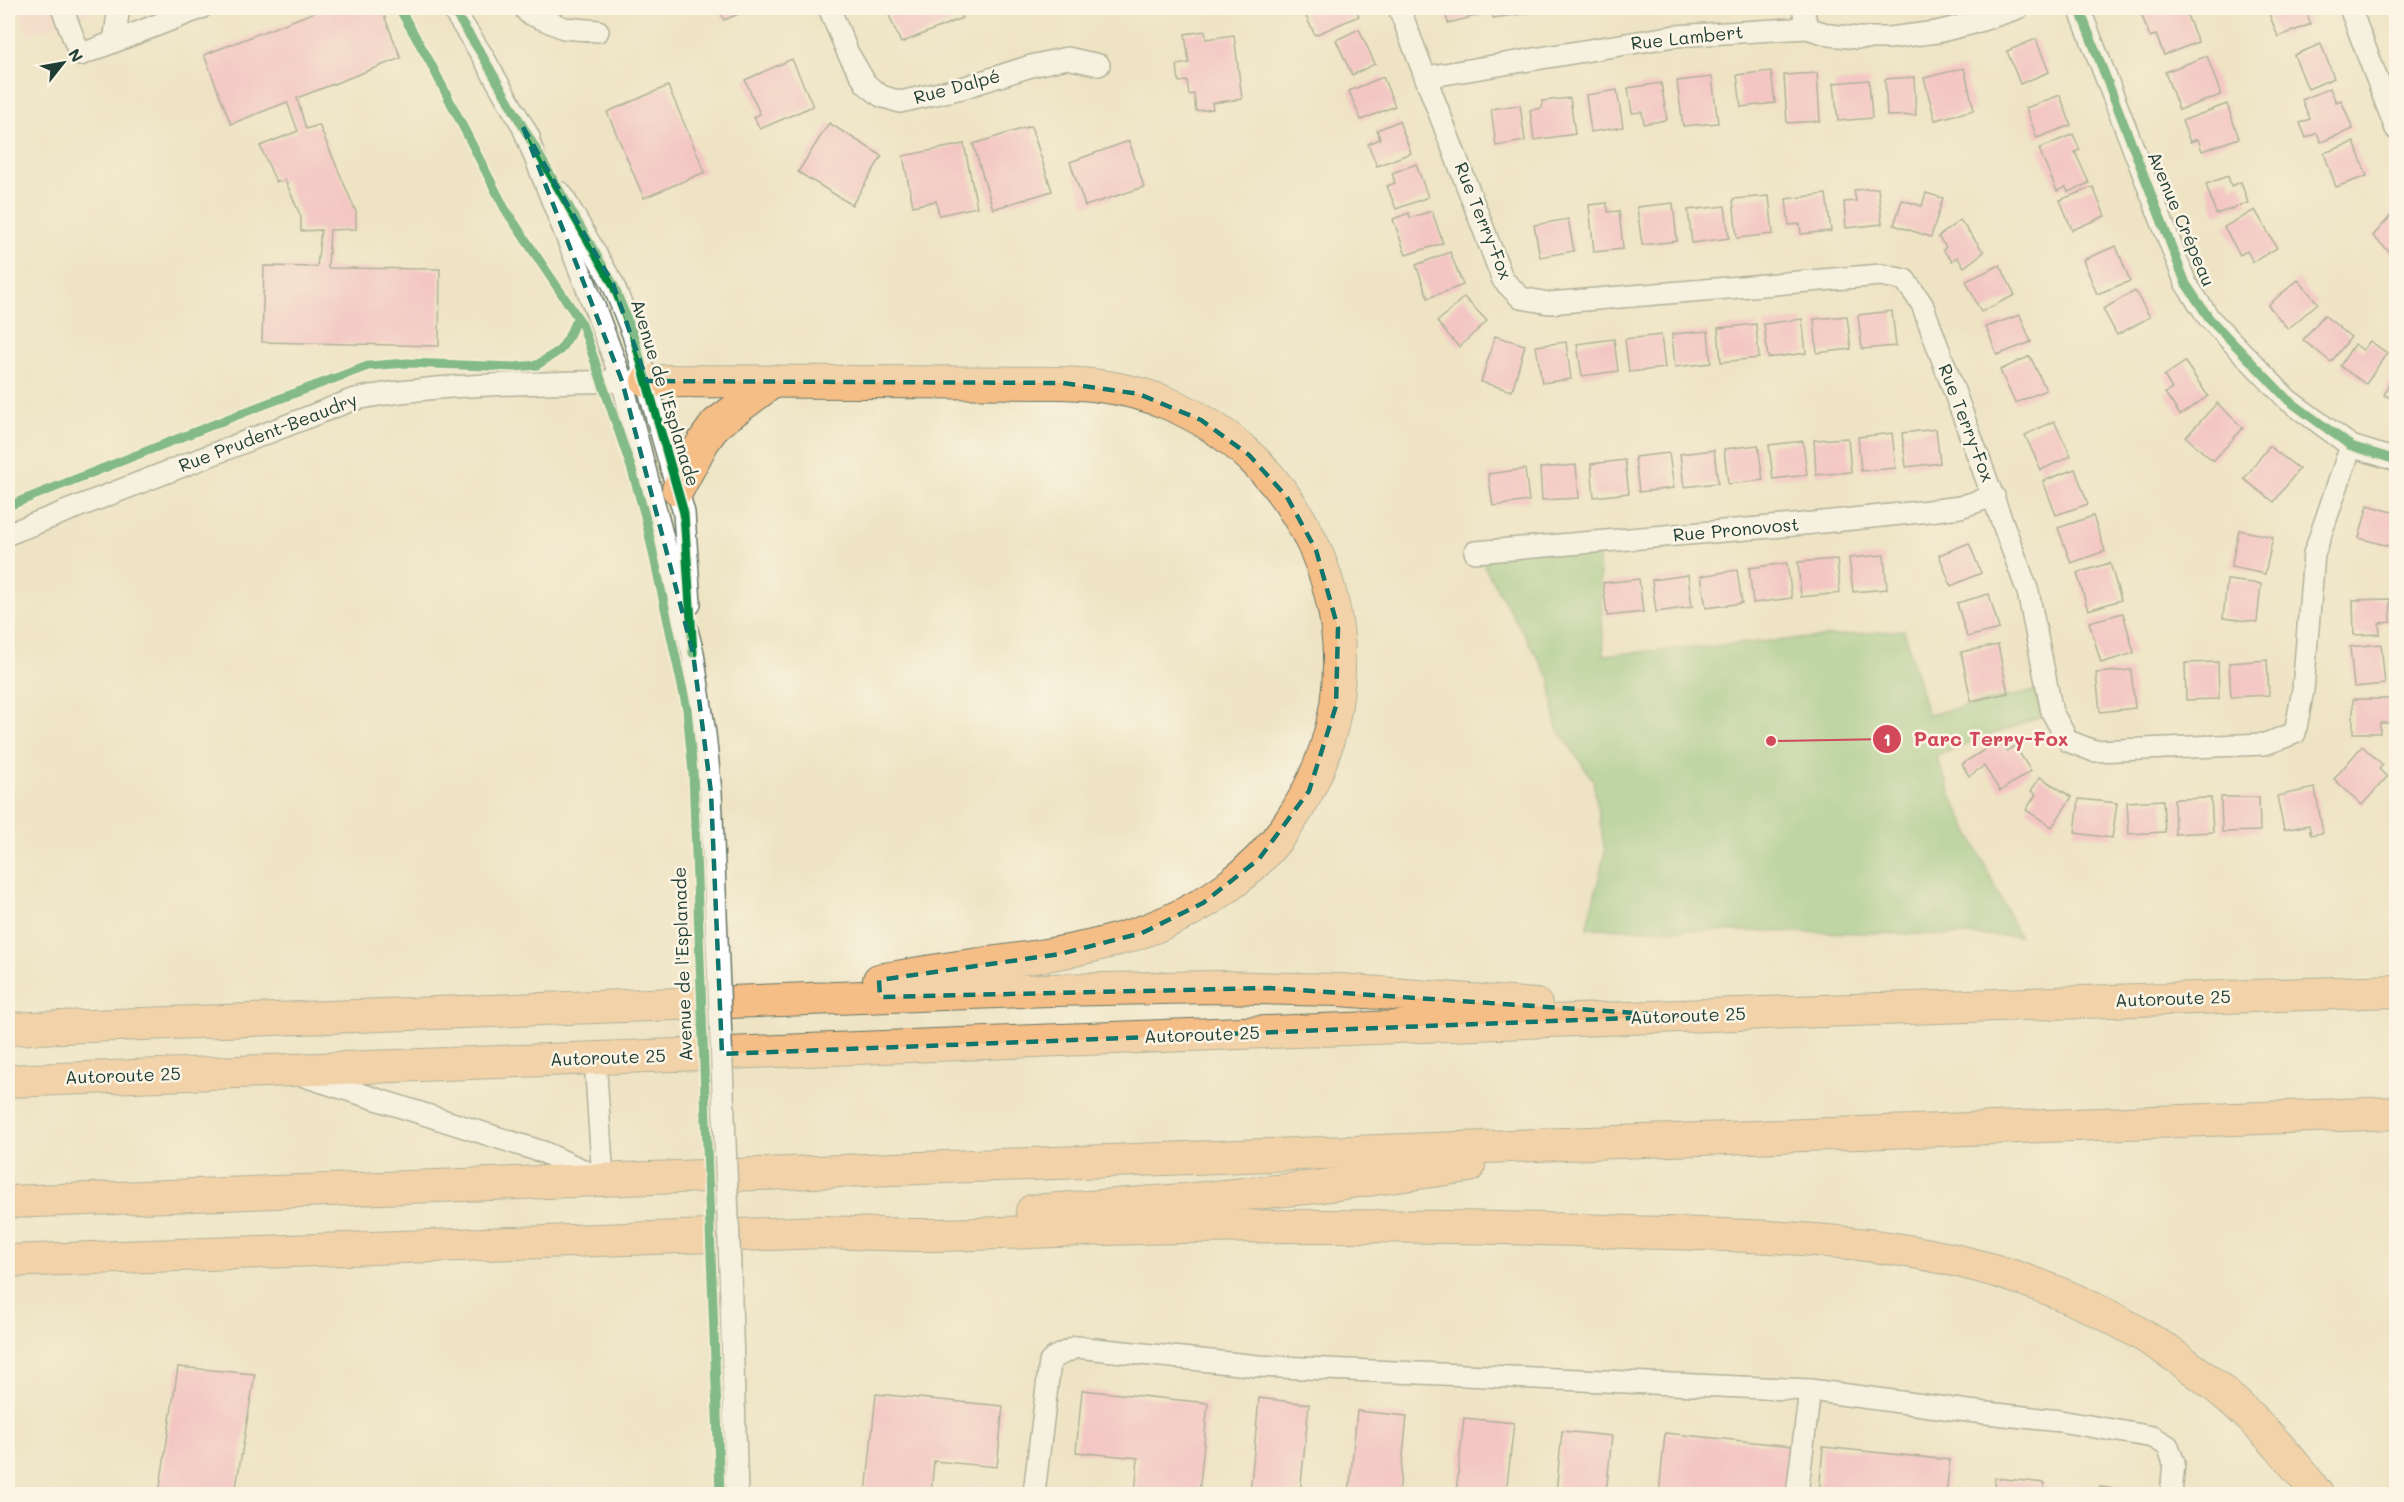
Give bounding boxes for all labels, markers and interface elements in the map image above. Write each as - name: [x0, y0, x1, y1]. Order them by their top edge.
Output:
- street label: Rue Lambert: [1630, 19, 1744, 55]
- north arrow: [33, 33, 93, 93]
- text: N: [64, 44, 88, 66]
- street label: Rue Dalpé: [911, 63, 1003, 109]
- street label: Avenue Crépeau: [2143, 147, 2221, 290]
- street label: Rue Terry-Fox: [1449, 158, 1518, 283]
- street label: Avenue de l'Esplanade: [626, 296, 706, 489]
- street label: Rue Terry-Fox: [1933, 360, 2000, 485]
- street label: Rue Prudent-Beaudry: [175, 387, 360, 477]
- street label: Rue Pronovost: [1672, 512, 1800, 546]
- callout: Parc Terry-Fox: [1872, 720, 2081, 758]
- text: Parc Terry-Fox: [1914, 725, 2068, 751]
- text: 1: [1883, 727, 1891, 751]
- street label: Avenue de l'Esplanade: [667, 866, 697, 1062]
- street label: Autoroute 25: [2115, 984, 2231, 1012]
- street label: Autoroute 25: [1630, 1001, 1746, 1029]
- street label: Autoroute 25: [1144, 1020, 1260, 1048]
- street label: Autoroute 25: [550, 1043, 666, 1071]
- street label: Autoroute 25: [65, 1061, 181, 1089]

